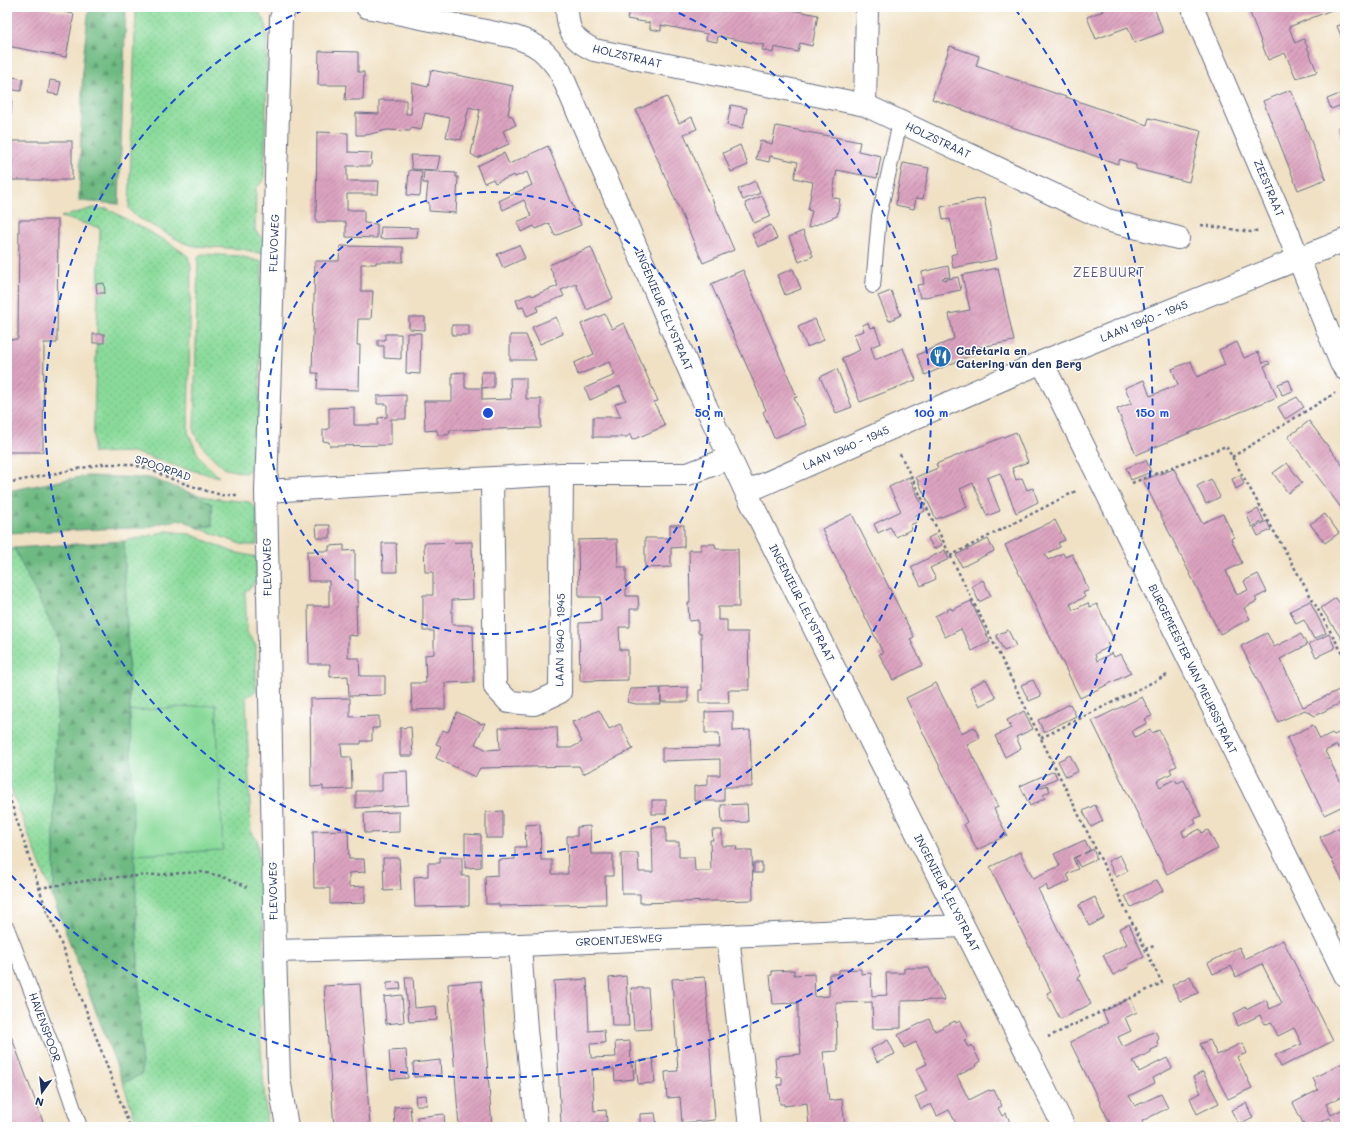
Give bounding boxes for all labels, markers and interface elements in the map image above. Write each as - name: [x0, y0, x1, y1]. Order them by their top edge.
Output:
- street label: HOLZSTRAAT: [591, 40, 663, 71]
- street label: HOLZSTRAAT: [903, 118, 973, 161]
- street label: ZEESTRAAT: [1251, 157, 1288, 219]
- street label: FLEVOWEG: [265, 214, 282, 272]
- street label: INGENIEUR LELYSTRAAT: [632, 247, 697, 373]
- district label: ZEEBUURT: [1073, 263, 1145, 280]
- street label: LAAN 1940 - 1945: [1098, 296, 1190, 345]
- place label: Cafetaria en Catering van den Berg: [956, 343, 1082, 371]
- restaurant icon: Cafetaria en Catering van den Berg: [928, 344, 954, 370]
- text: 50 m: [695, 404, 723, 420]
- text: 100 m: [914, 404, 948, 420]
- text: 150 m: [1135, 404, 1169, 420]
- centre of rings: [481, 406, 495, 420]
- street label: LAAN 1940 - 1945: [800, 422, 891, 473]
- street label: SPOORPAD: [133, 451, 193, 484]
- street label: FLEVOWEG: [258, 538, 275, 596]
- street label: INGENIEUR LELYSTRAAT: [766, 541, 839, 664]
- street label: BURGEMEESTER VAN MEURSSTRAAT: [1146, 581, 1241, 756]
- street label: LAAN 1940 - 1945: [551, 593, 568, 687]
- street label: INGENIEUR LELYSTRAAT: [911, 831, 984, 954]
- street label: FLEVOWEG: [264, 862, 281, 920]
- street label: GROENTJESWEG: [575, 930, 663, 949]
- street label: HAVENSPOOR: [26, 990, 65, 1064]
- north arrow: [22, 1072, 62, 1112]
- text: N: [33, 1094, 45, 1110]

